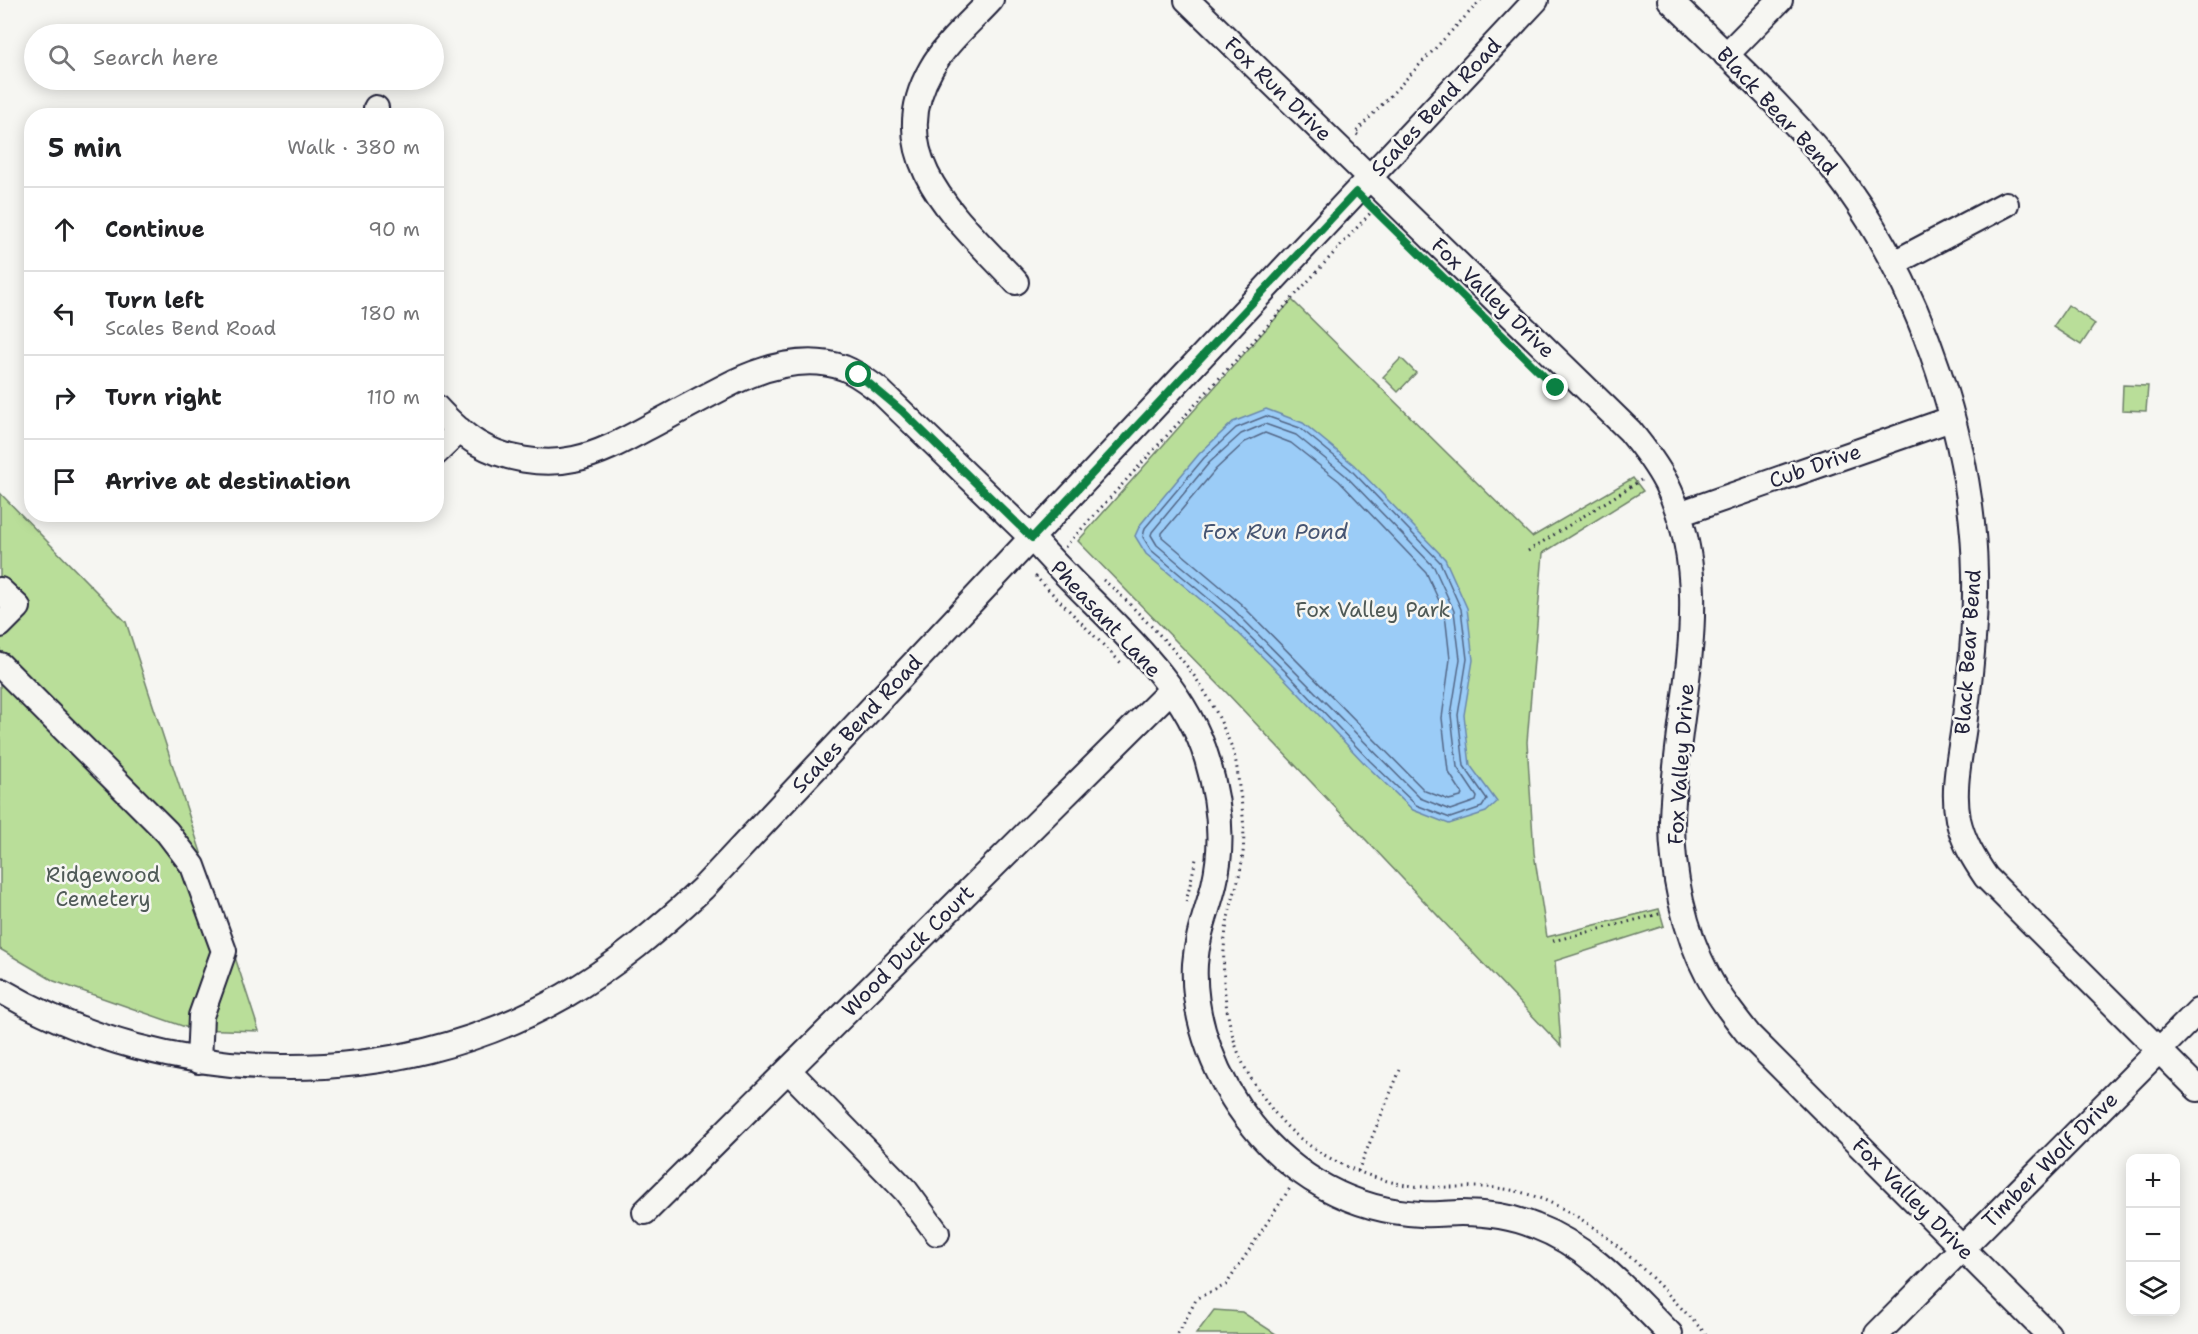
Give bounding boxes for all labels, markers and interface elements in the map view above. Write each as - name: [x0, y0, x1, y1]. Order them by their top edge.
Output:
- search box: [24, 24, 444, 90]
- street label: Fox Run Drive: [1218, 31, 1338, 147]
- street label: Scales Bend Road: [1364, 32, 1508, 182]
- icon: search: [45, 41, 78, 74]
- street label: Black Bear Bend: [1710, 41, 1844, 181]
- text: Search here: [93, 43, 219, 72]
- text: 5 min: [48, 130, 122, 165]
- text: Walk · 380 m: [287, 134, 420, 160]
- icon: ahead: [48, 213, 81, 246]
- text: Continue: [105, 215, 205, 244]
- text: 90 m: [368, 216, 420, 242]
- street label: Fox Valley Drive: [1425, 232, 1561, 364]
- text: Turn left: [105, 286, 204, 315]
- icon: left: [48, 297, 81, 330]
- text: 180 m: [360, 300, 420, 326]
- text: Scales Bend Road: [105, 315, 276, 341]
- route start: [845, 361, 871, 387]
- route end: [1542, 374, 1568, 400]
- icon: right: [48, 381, 81, 414]
- text: Turn right: [105, 383, 222, 412]
- text: 110 m: [366, 384, 420, 410]
- street label: Cub Drive: [1765, 437, 1865, 495]
- icon: arrive: [48, 465, 81, 498]
- text: Arrive at destination: [105, 467, 351, 496]
- water label: Fox Run Pond: [1202, 517, 1348, 546]
- street label: Pheasant Lane: [1044, 554, 1168, 684]
- street label: Black Bear Bend: [1948, 569, 1988, 735]
- park label: Fox Valley Park: [1295, 596, 1451, 624]
- street label: Scales Bend Road: [785, 649, 929, 799]
- street label: Fox Valley Drive: [1661, 682, 1701, 846]
- park label: Ridgewood Cemetery: [46, 861, 160, 913]
- street label: Wood Duck Court: [836, 879, 980, 1023]
- street label: Timber Wolf Drive: [1976, 1086, 2124, 1234]
- street label: Fox Valley Drive: [1846, 1132, 1980, 1266]
- map controls: [2126, 1154, 2180, 1316]
- button: +: [2126, 1154, 2180, 1208]
- button: −: [2126, 1208, 2180, 1262]
- button: layers: [2126, 1262, 2180, 1316]

